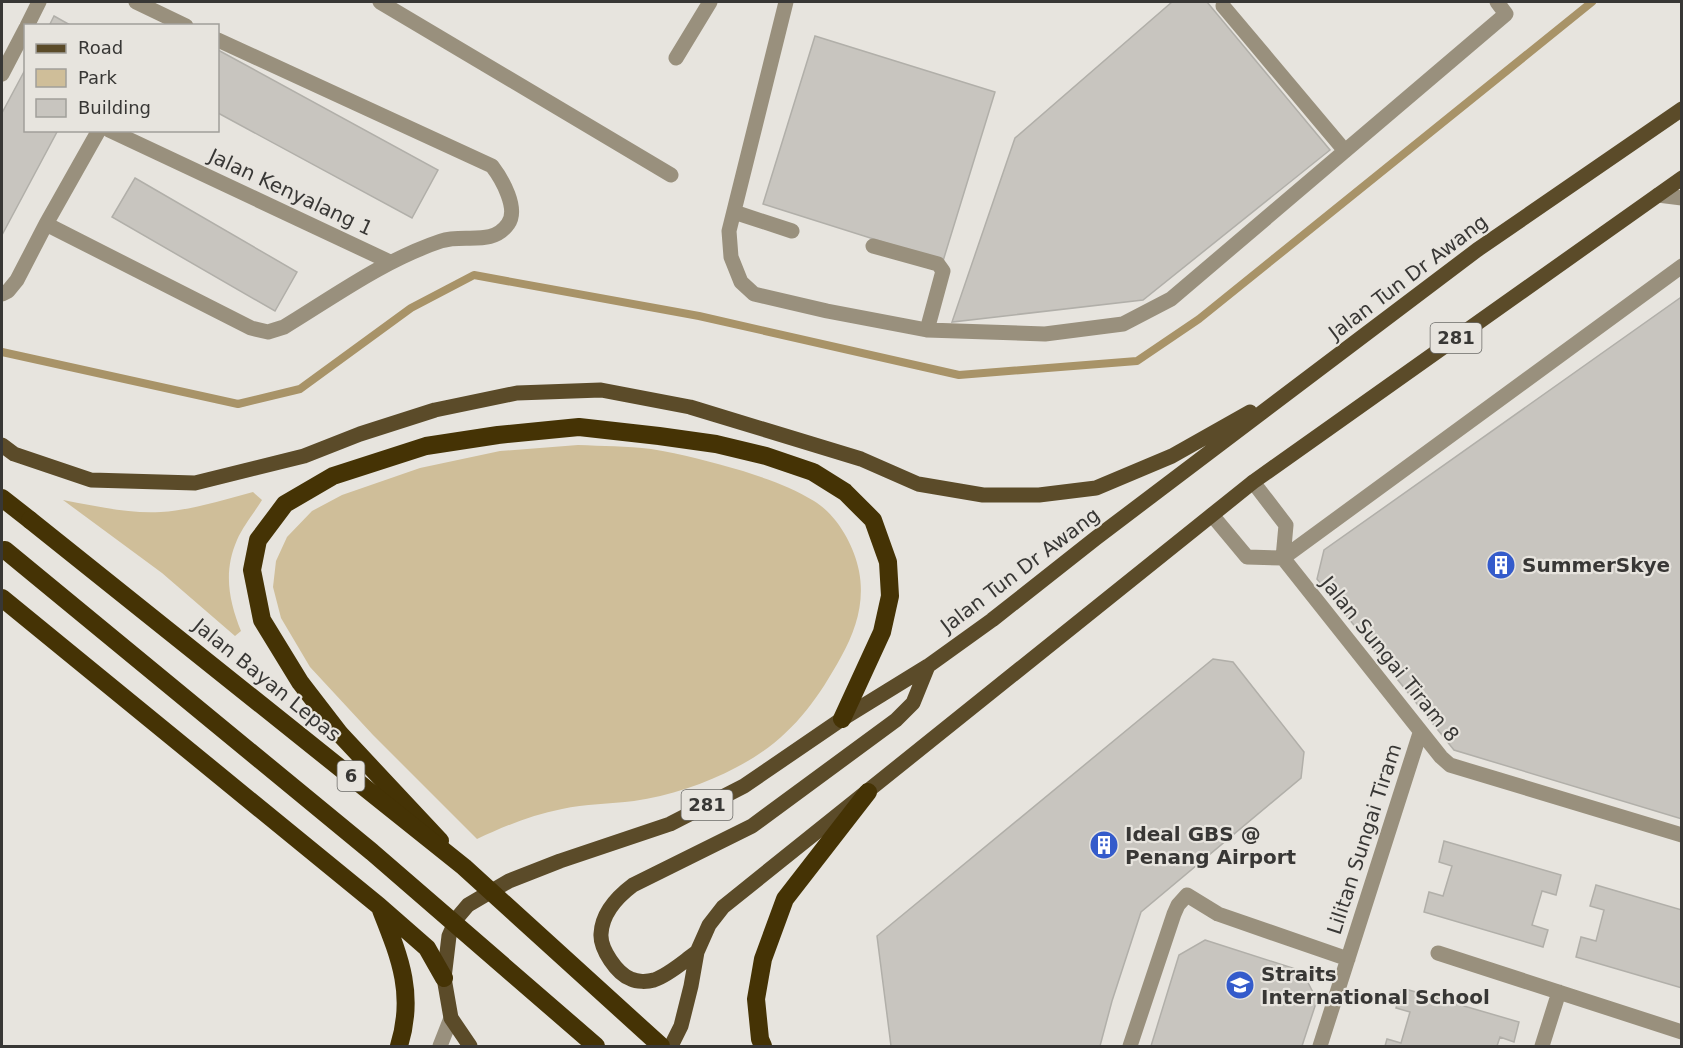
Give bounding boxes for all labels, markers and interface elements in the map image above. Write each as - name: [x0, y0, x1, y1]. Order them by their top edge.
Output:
- legend: [24, 24, 219, 132]
- text: Road: [78, 37, 123, 58]
- text: Park: [78, 67, 117, 88]
- text: Building: [78, 97, 151, 118]
- street label: Jalan Kenyalang 1: [203, 143, 377, 241]
- street label: Jalan Tun Dr Awang: [1322, 209, 1492, 346]
- road number: 281: [1430, 323, 1482, 353]
- street label: Jalan Tun Dr Awang: [934, 502, 1104, 639]
- building icon: SummerSkye: [1485, 549, 1517, 581]
- place label: SummerSkye: [1522, 553, 1670, 577]
- street label: Jalan Sungai Tiram 8: [1315, 570, 1464, 747]
- street label: Jalan Bayan Lepas: [187, 612, 345, 747]
- street label: Lilitan Sungai Tiram: [1322, 741, 1406, 937]
- road number: 6: [338, 761, 364, 791]
- road number: 281: [682, 790, 732, 820]
- place label: Ideal GBS @ Penang Airport: [1125, 822, 1297, 869]
- building icon: Ideal GBS @ Penang Airport: [1088, 829, 1120, 861]
- place label: Straits International School: [1261, 962, 1490, 1009]
- school or university icon: Straits International School: [1224, 969, 1256, 1001]

